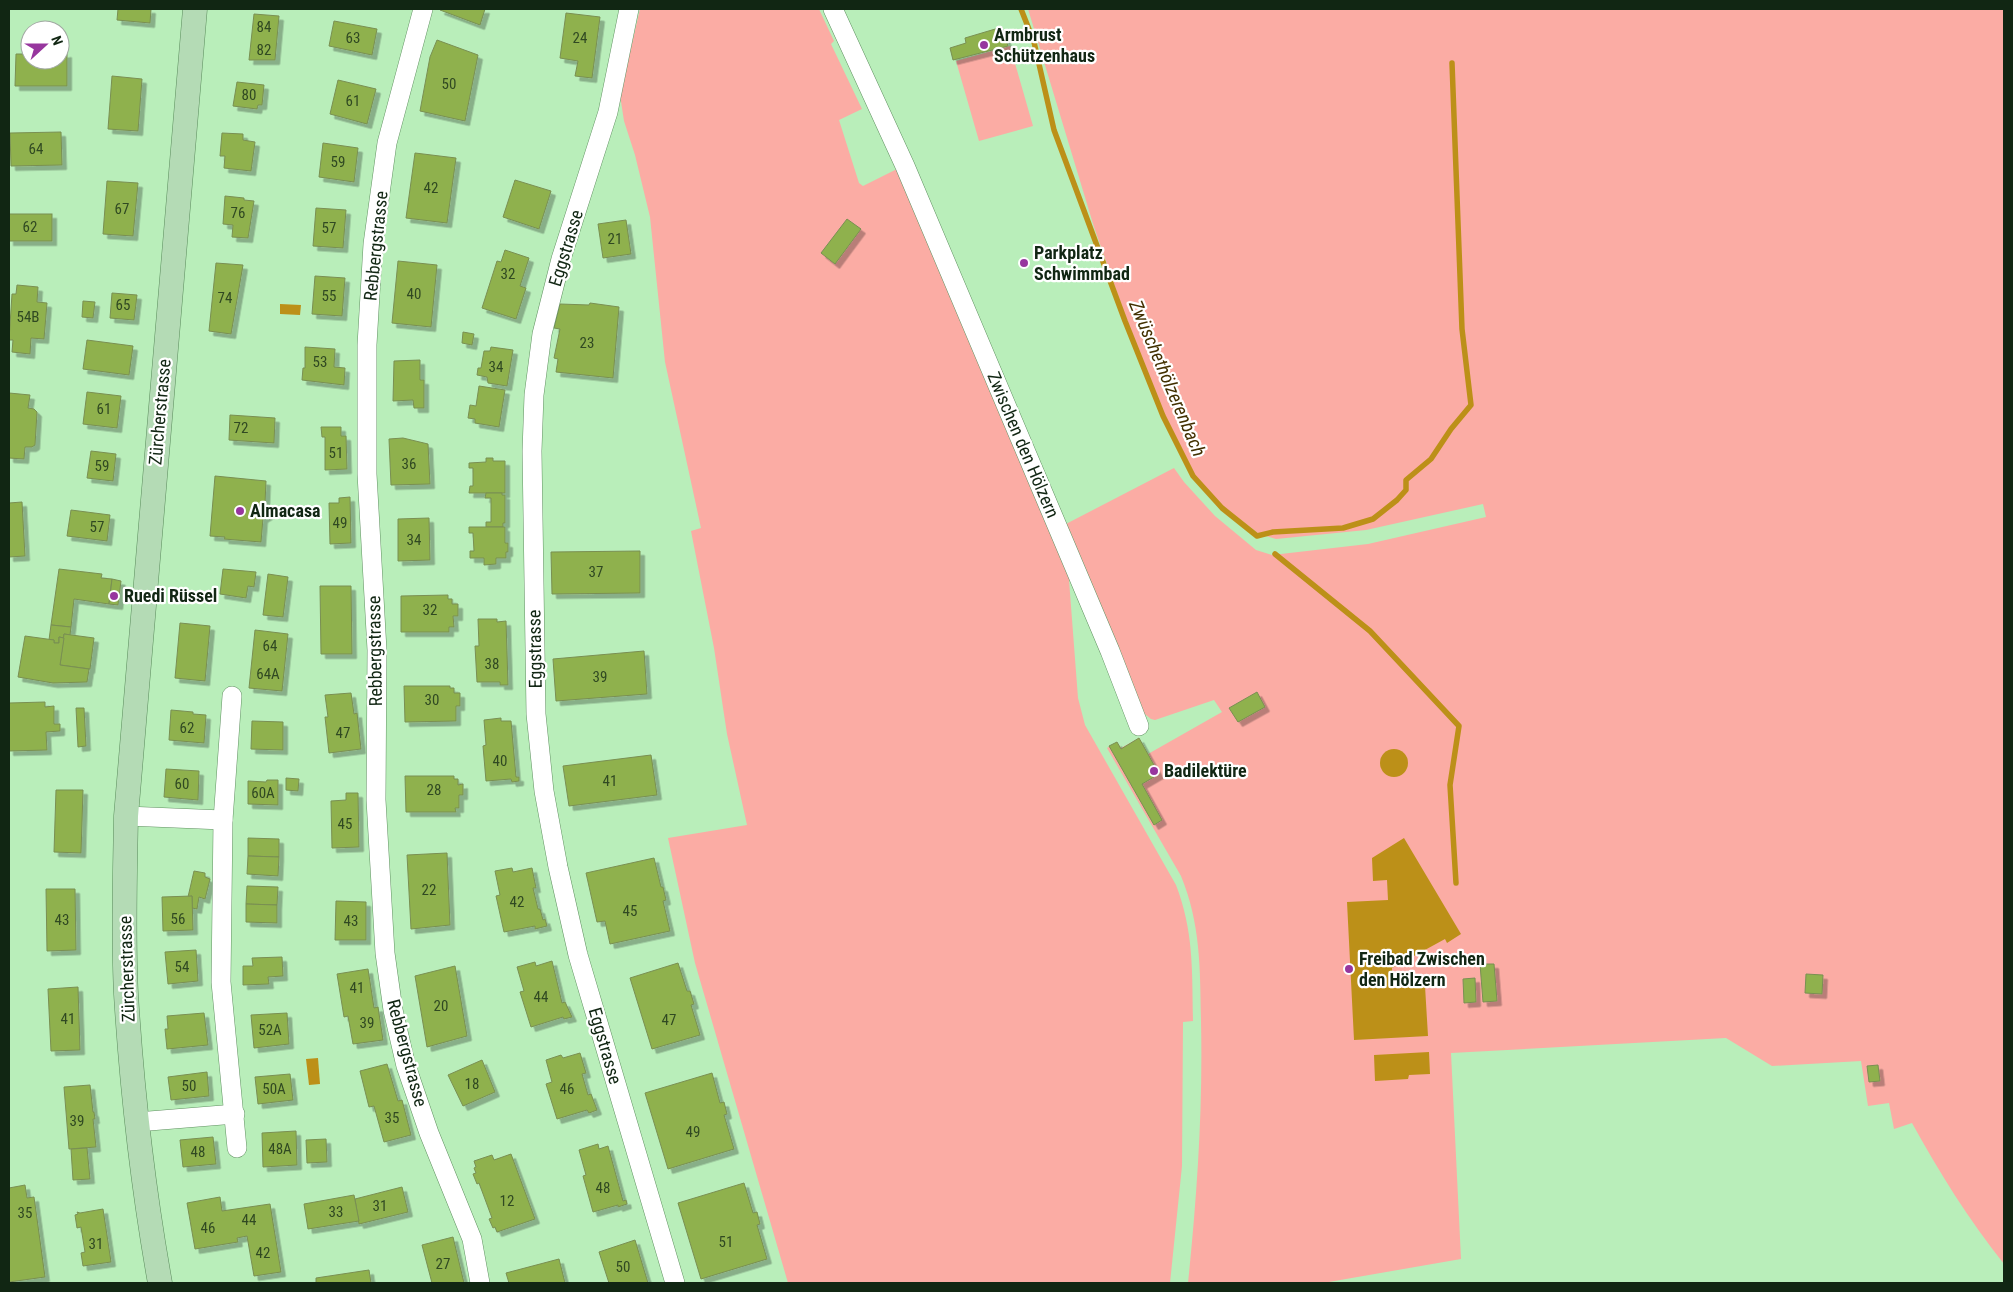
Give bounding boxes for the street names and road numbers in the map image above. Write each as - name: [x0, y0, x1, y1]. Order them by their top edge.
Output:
- street label: Rebbergstrasse: [359, 190, 392, 302]
- street label: Eggstrasse: [544, 207, 587, 289]
- street label: Zürcherstrasse: [144, 358, 175, 466]
- street label: Zwischen den Hölzern: [983, 369, 1064, 521]
- street label: Rebbergstrasse: [363, 596, 386, 706]
- street label: Eggstrasse: [523, 609, 546, 689]
- street label: Zürcherstrasse: [114, 916, 139, 1023]
- street label: Rebbergstrasse: [383, 997, 432, 1109]
- street label: Eggstrasse: [585, 1005, 626, 1087]

